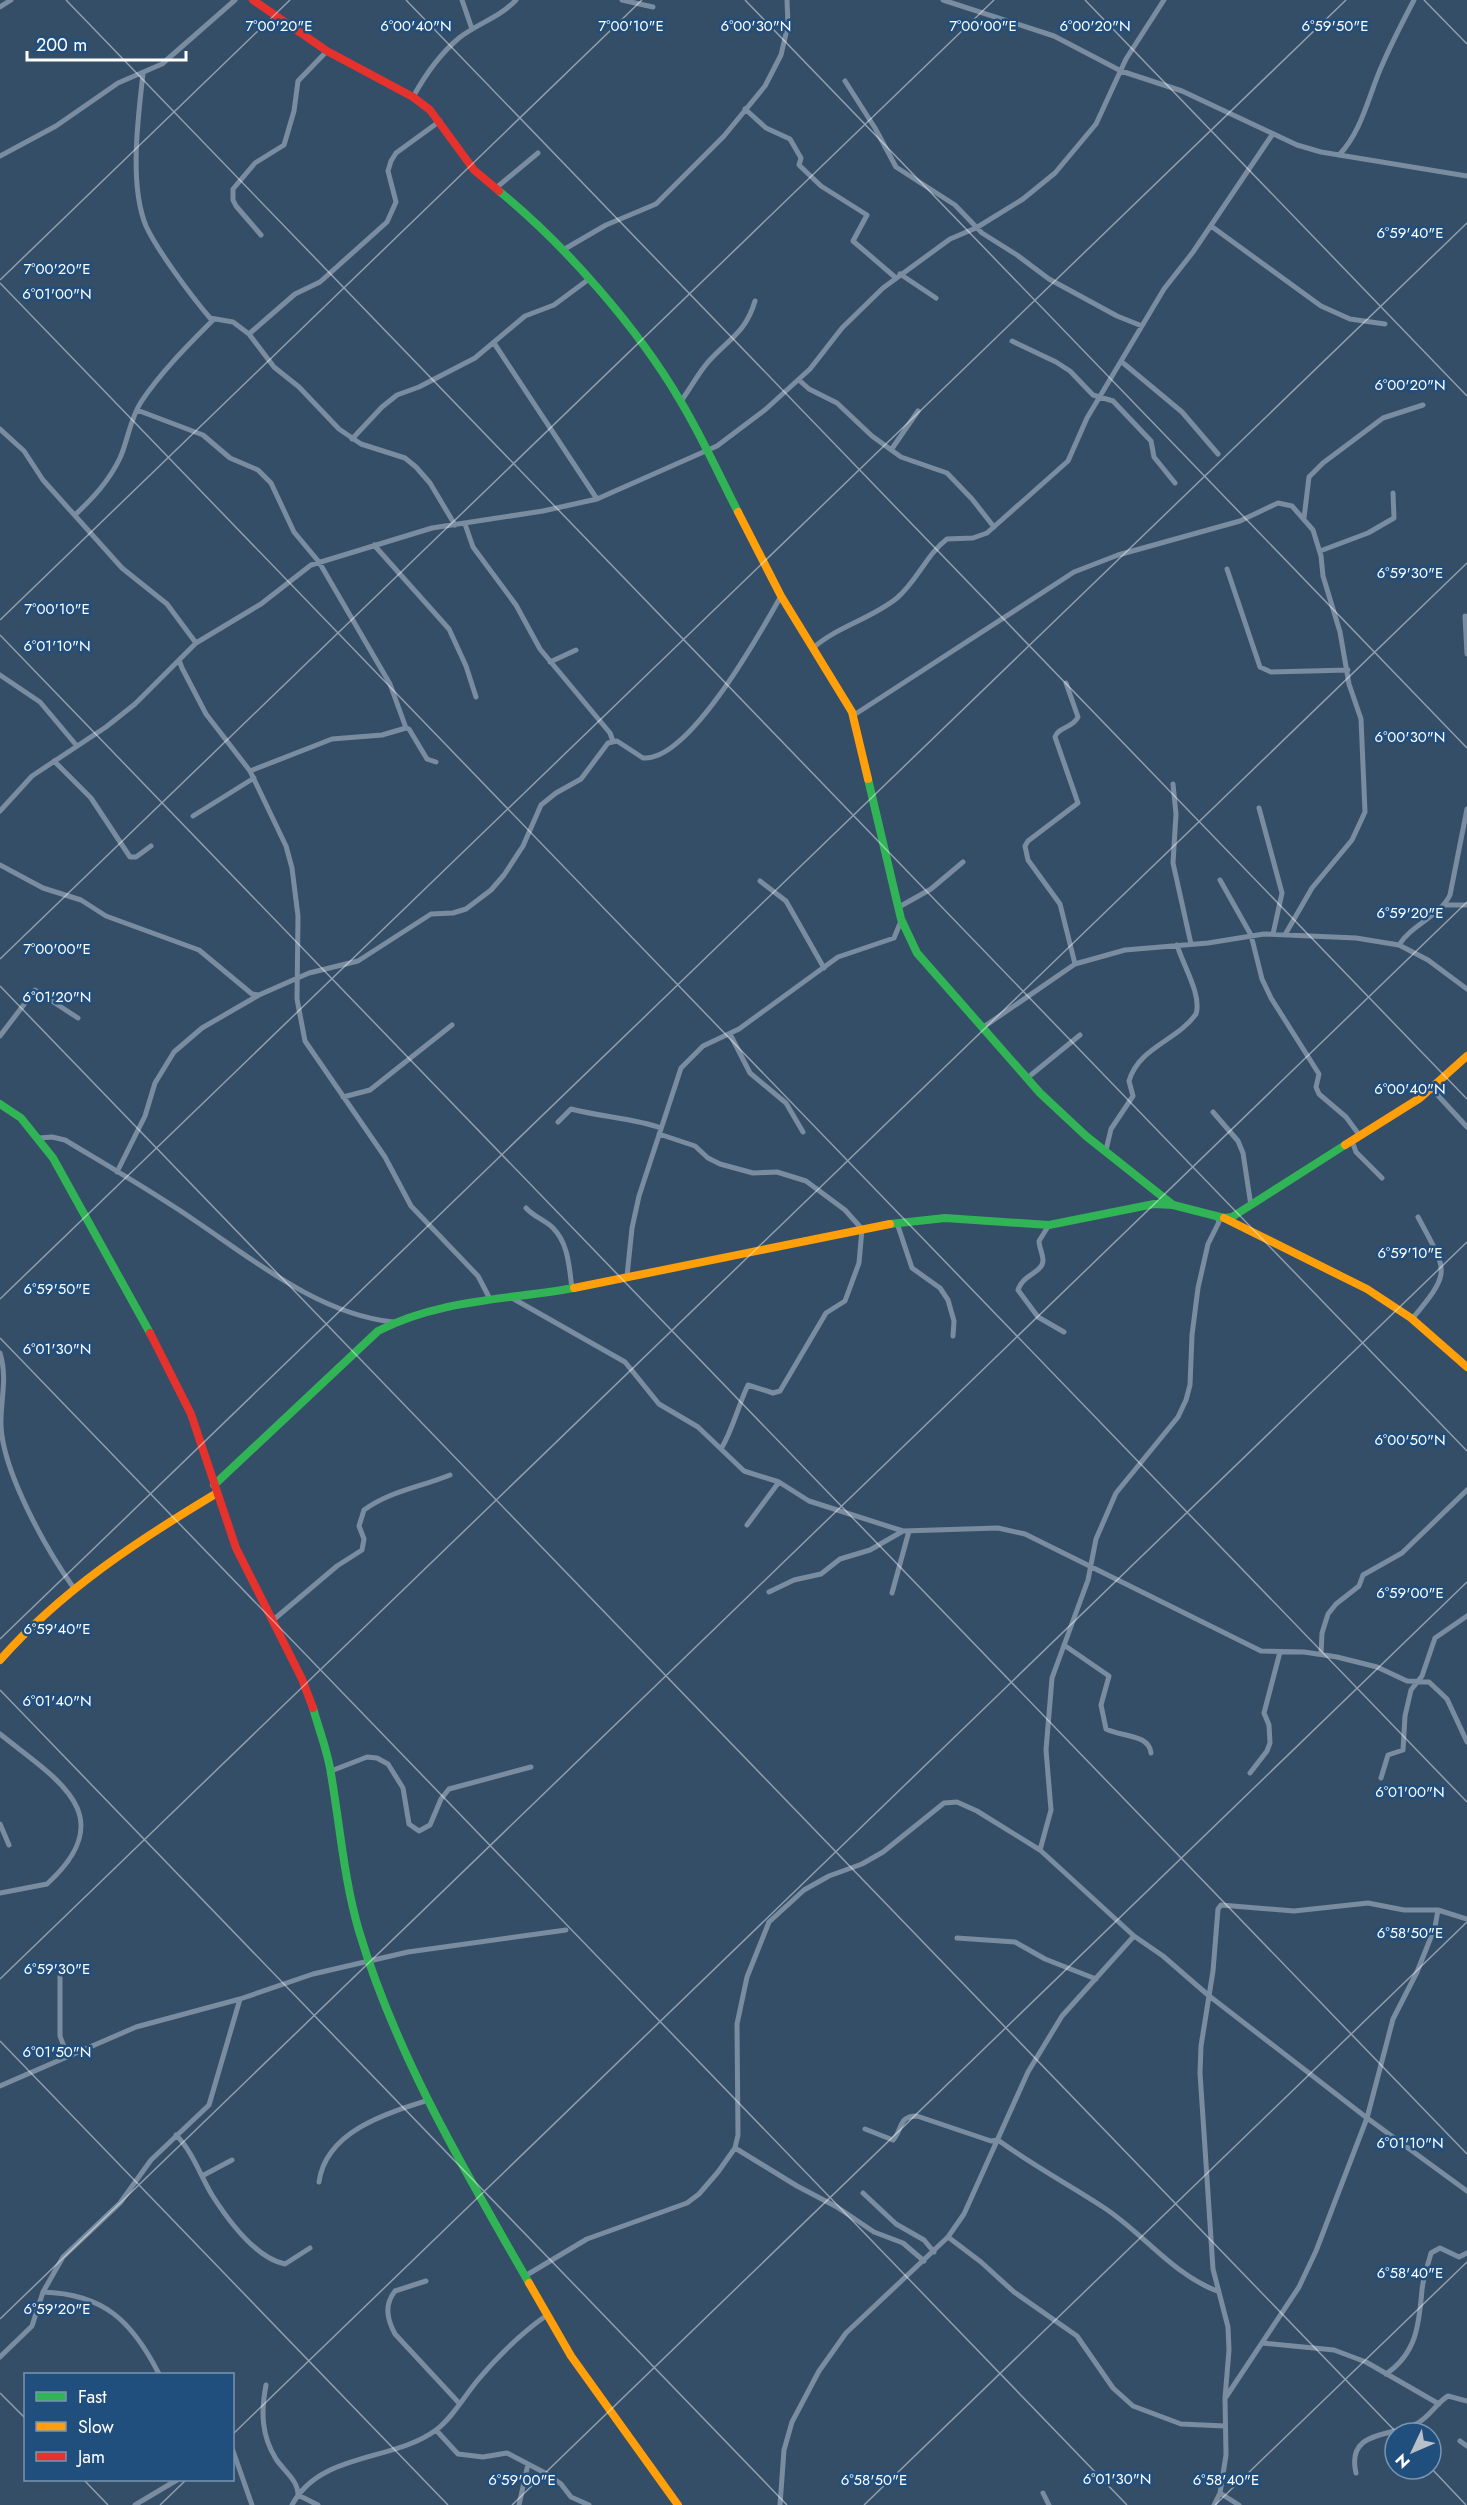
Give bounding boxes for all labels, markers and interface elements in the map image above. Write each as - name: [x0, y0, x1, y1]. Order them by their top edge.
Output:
- text: 7°00'20"E: [245, 15, 313, 37]
- text: 6°00'40"N: [380, 15, 452, 37]
- text: 7°00'10"E: [598, 15, 664, 37]
- text: 6°00'30"N: [721, 15, 791, 37]
- text: 7°00'00"E: [949, 15, 1017, 37]
- text: 6°00'20"N: [1059, 15, 1131, 37]
- text: 6°59'50"E: [1302, 15, 1368, 37]
- scale bar: [27, 24, 186, 62]
- text: 200 m: [36, 32, 87, 58]
- text: 6°59'40"E: [1376, 222, 1444, 244]
- text: 7°00'20"E: [23, 258, 91, 280]
- text: 6°01'00"N: [22, 283, 92, 305]
- text: 6°00'20"N: [1374, 374, 1446, 396]
- text: 6°59'30"E: [1377, 562, 1443, 584]
- text: 7°00'10"E: [24, 598, 90, 620]
- text: 6°01'10"N: [23, 635, 91, 657]
- text: 6°00'30"N: [1375, 726, 1445, 748]
- text: 6°59'20"E: [1377, 902, 1443, 924]
- text: 7°00'00"E: [23, 938, 91, 960]
- text: 6°01'20"N: [23, 986, 91, 1008]
- text: 6°00'40"N: [1374, 1078, 1446, 1100]
- text: 6°59'10"E: [1377, 1242, 1443, 1264]
- text: 6°59'50"E: [24, 1278, 90, 1300]
- text: 6°01'30"N: [23, 1338, 91, 1360]
- text: 6°00'50"N: [1374, 1429, 1446, 1451]
- text: 6°59'00"E: [1376, 1582, 1444, 1604]
- text: 6°59'40"E: [23, 1618, 91, 1640]
- text: 6°01'40"N: [22, 1690, 92, 1712]
- text: 6°01'00"N: [1375, 1781, 1445, 1803]
- text: 6°58'50"E: [1377, 1922, 1443, 1944]
- text: 6°59'30"E: [24, 1958, 90, 1980]
- text: 6°01'50"N: [23, 2041, 91, 2063]
- text: 6°01'10"N: [1376, 2132, 1444, 2154]
- text: 6°58'40"E: [1377, 2262, 1443, 2284]
- text: 6°59'20"E: [24, 2298, 90, 2320]
- legend: [24, 2373, 234, 2481]
- text: Fast: [78, 2384, 107, 2410]
- text: Slow: [78, 2414, 115, 2440]
- north arrow: [1383, 2421, 1443, 2481]
- text: Jam: [76, 2444, 105, 2470]
- text: N: [1390, 2449, 1415, 2474]
- text: 6°01'30"N: [1083, 2468, 1151, 2490]
- text: 6°59'00"E: [488, 2469, 556, 2491]
- text: 6°58'50"E: [841, 2469, 907, 2491]
- text: 6°58'40"E: [1193, 2469, 1259, 2491]

